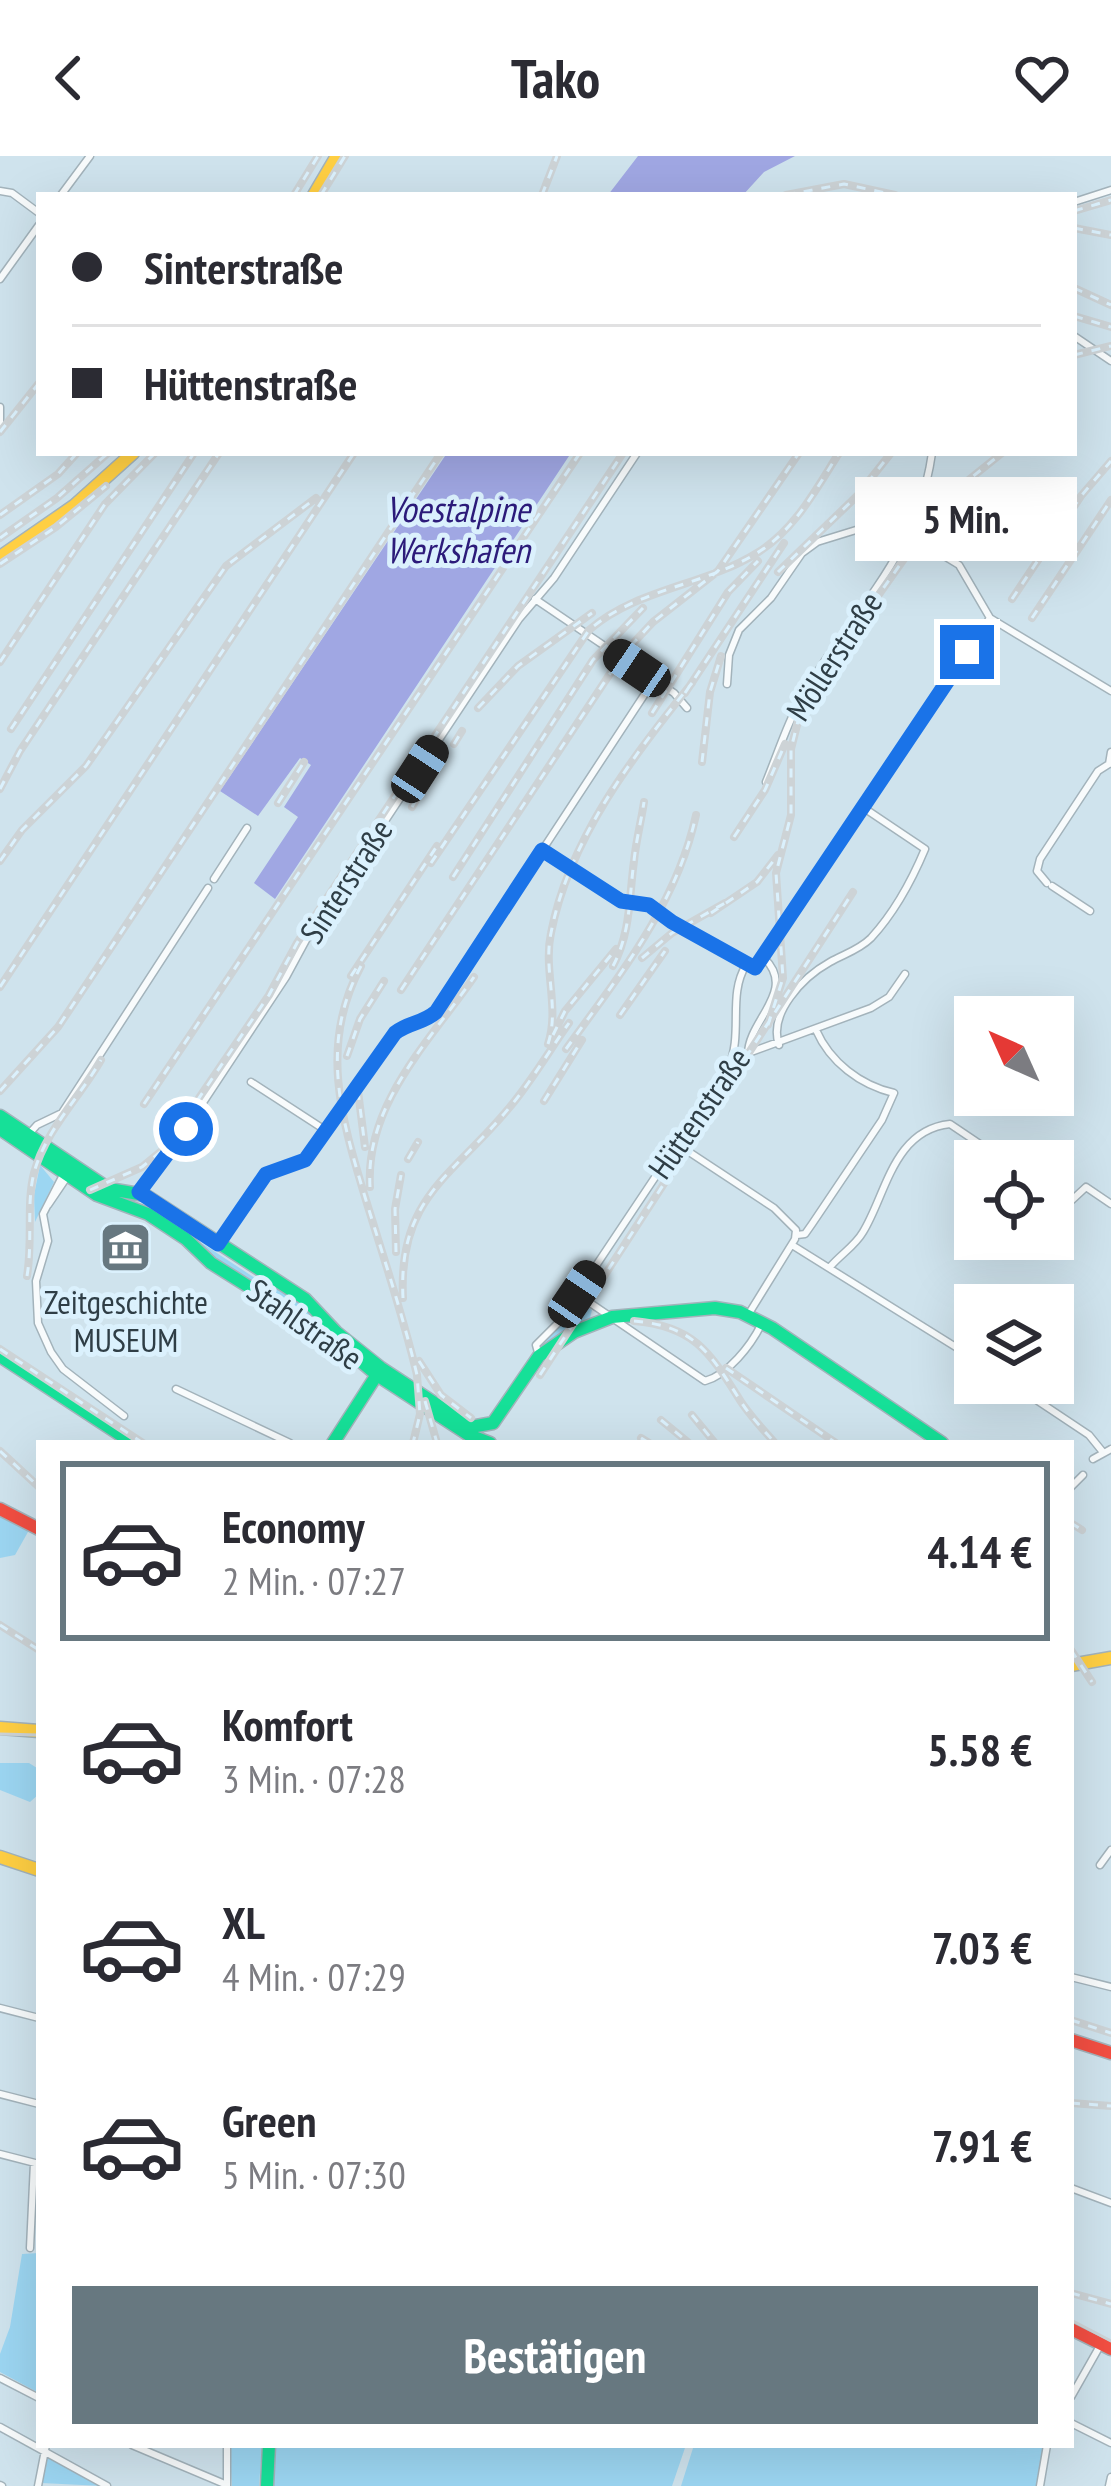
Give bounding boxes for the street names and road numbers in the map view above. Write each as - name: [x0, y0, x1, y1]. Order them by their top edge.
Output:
- street label: Möllerstraße: [776, 583, 891, 728]
- street label: Sinterstraße: [290, 811, 402, 951]
- street label: Hüttenstraße: [638, 1039, 759, 1187]
- street label: Stahlstraße: [239, 1268, 371, 1379]

